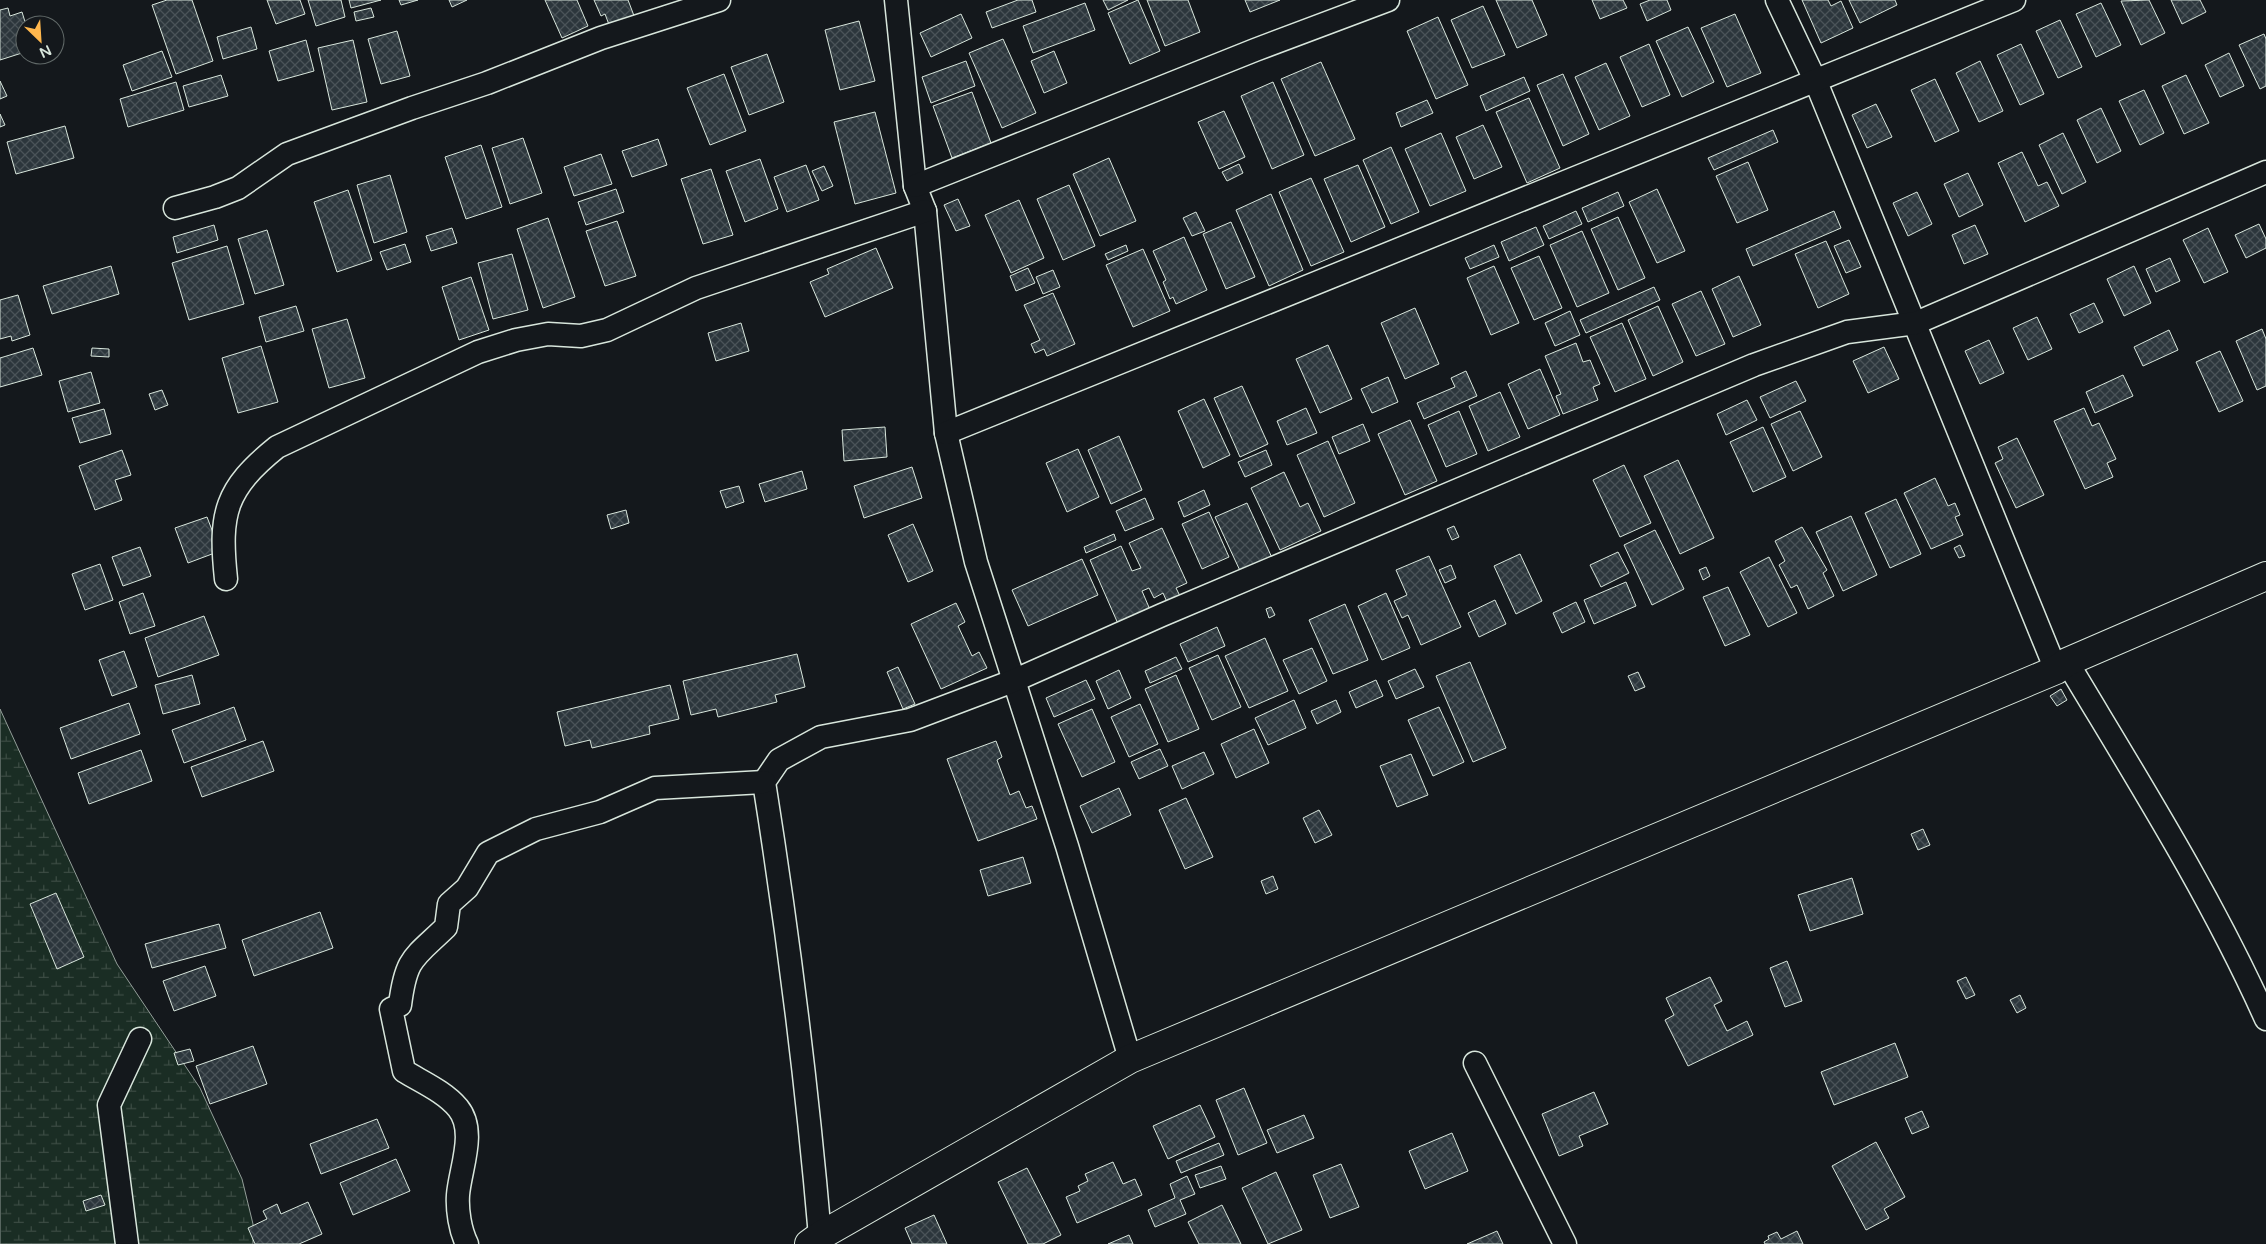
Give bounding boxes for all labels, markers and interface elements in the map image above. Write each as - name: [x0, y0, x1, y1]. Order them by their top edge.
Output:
- north arrow: [15, 15, 65, 65]
- text: N: [37, 41, 54, 61]

